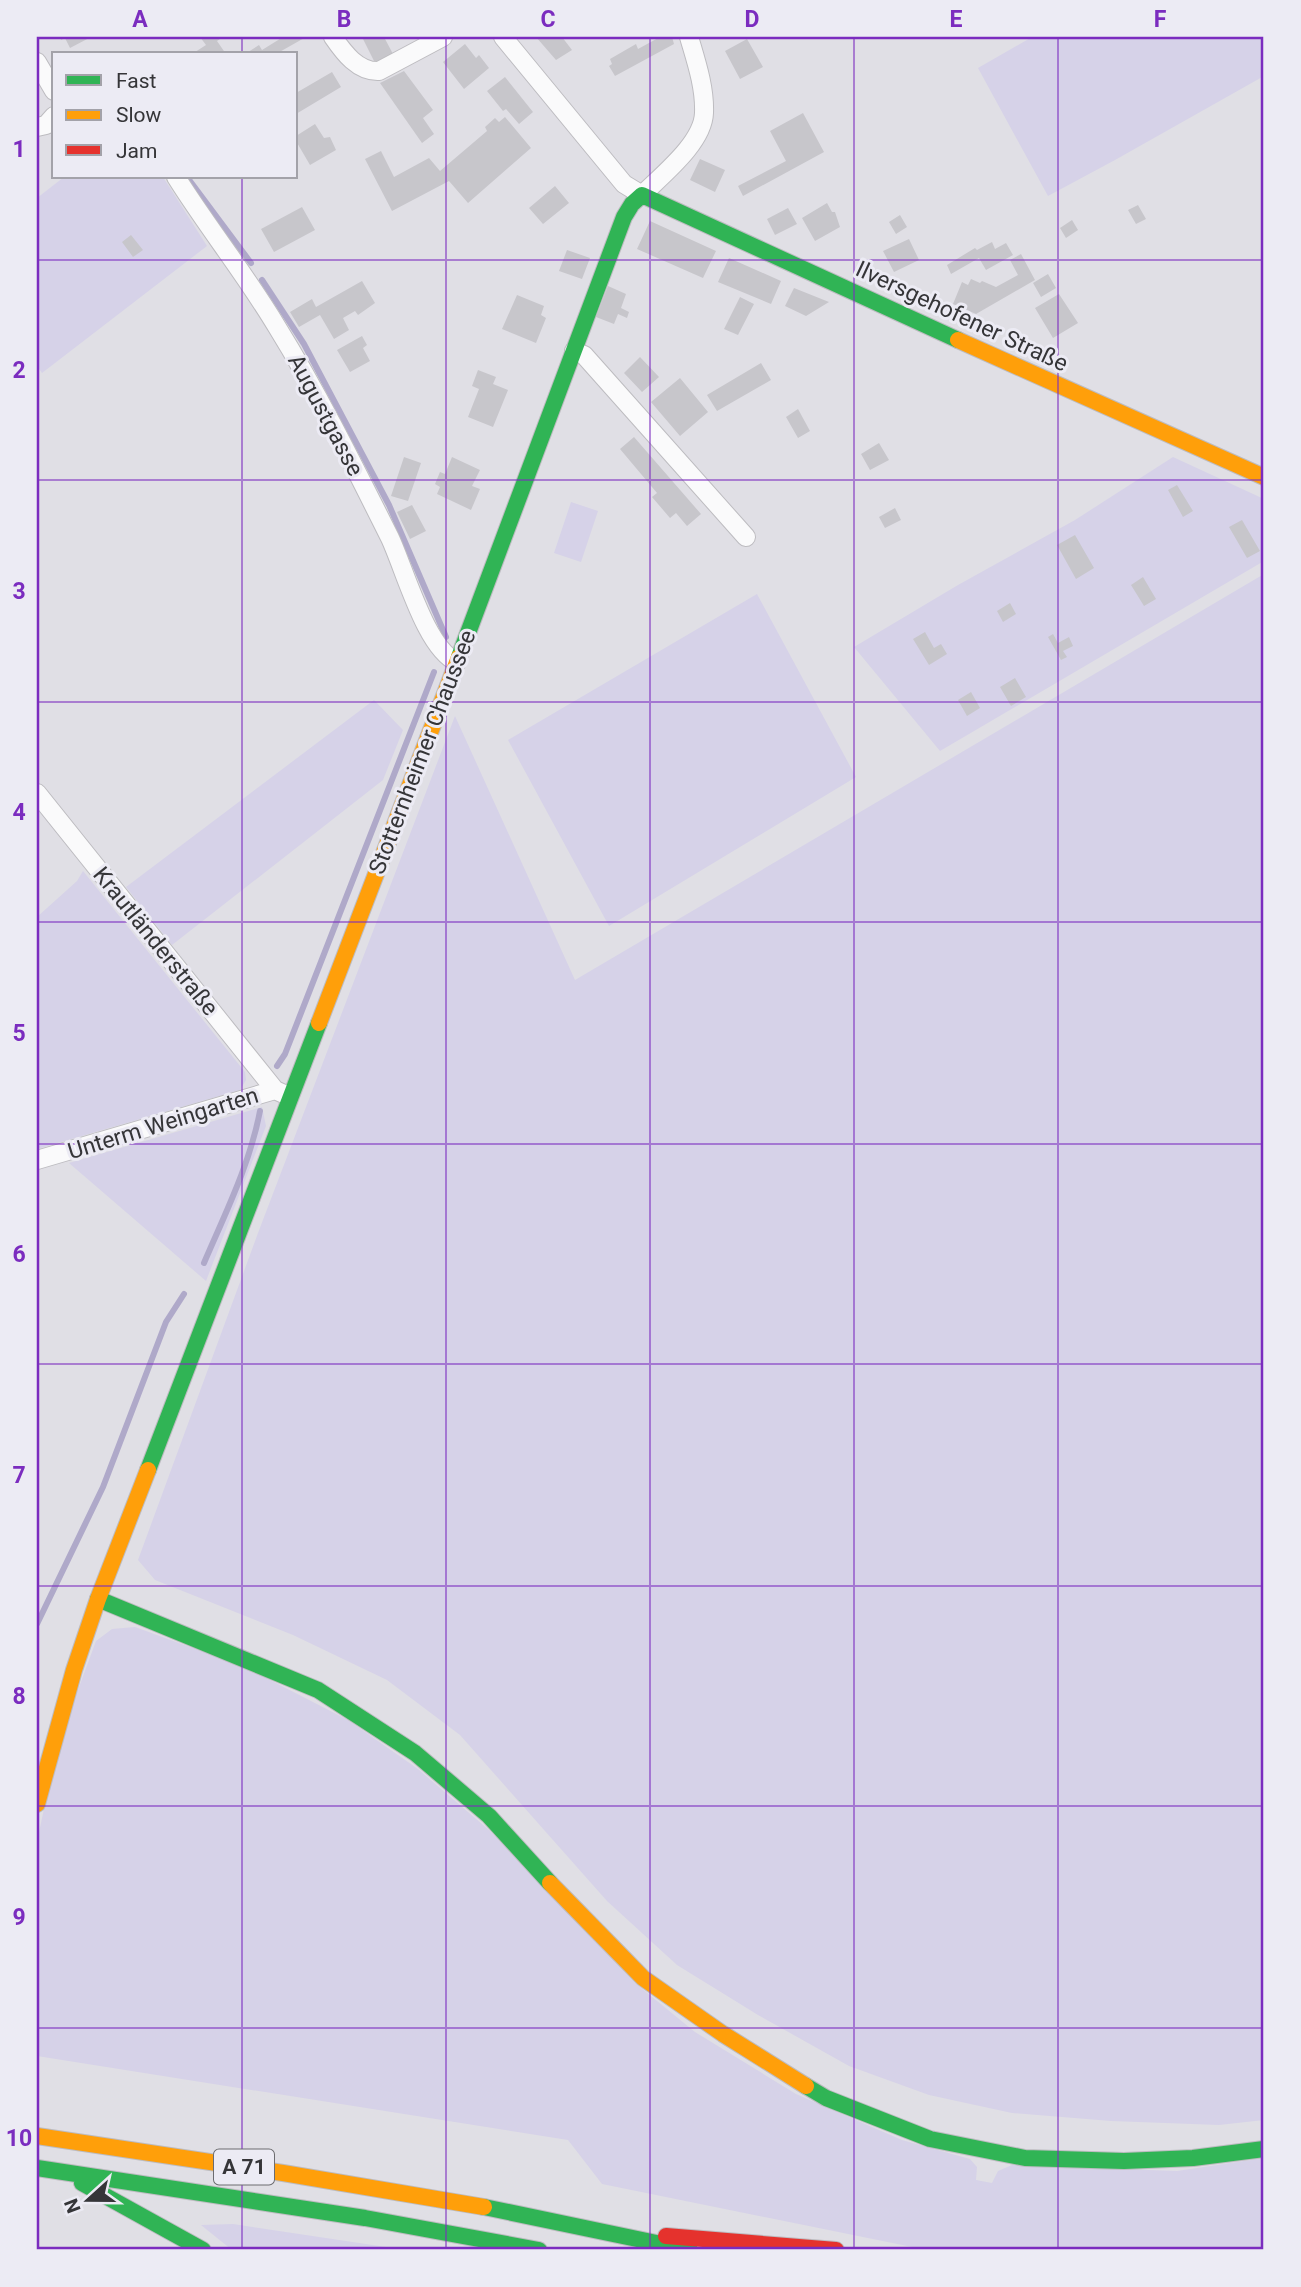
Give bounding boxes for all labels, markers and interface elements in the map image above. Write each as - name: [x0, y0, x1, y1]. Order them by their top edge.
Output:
- text: A: [132, 6, 148, 33]
- text: B: [337, 6, 351, 33]
- text: C: [540, 6, 556, 33]
- text: D: [745, 6, 759, 33]
- text: E: [950, 6, 963, 33]
- text: F: [1154, 6, 1167, 33]
- legend: [52, 52, 298, 178]
- text: Fast: [116, 69, 157, 93]
- text: Slow: [116, 103, 162, 127]
- text: 1: [12, 136, 26, 163]
- text: Jam: [116, 139, 157, 163]
- street label: Ilversgehofener Straße: [851, 255, 1072, 377]
- street label: Augustgasse: [282, 350, 369, 481]
- text: 2: [12, 357, 26, 384]
- text: 3: [12, 578, 26, 605]
- street label: Stotternheimer Chaussee: [363, 626, 481, 878]
- text: 4: [12, 799, 26, 826]
- street label: Krautländerstraße: [87, 862, 224, 1021]
- text: 5: [12, 1020, 26, 1047]
- street label: Unterm Weingarten: [65, 1082, 262, 1165]
- text: 6: [12, 1241, 26, 1268]
- text: 7: [12, 1462, 26, 1489]
- text: 8: [12, 1683, 26, 1710]
- text: 9: [12, 1904, 26, 1931]
- text: 10: [6, 2125, 32, 2152]
- road number: A 71: [214, 2150, 274, 2184]
- north arrow: [52, 2164, 122, 2234]
- text: N: [59, 2196, 86, 2216]

